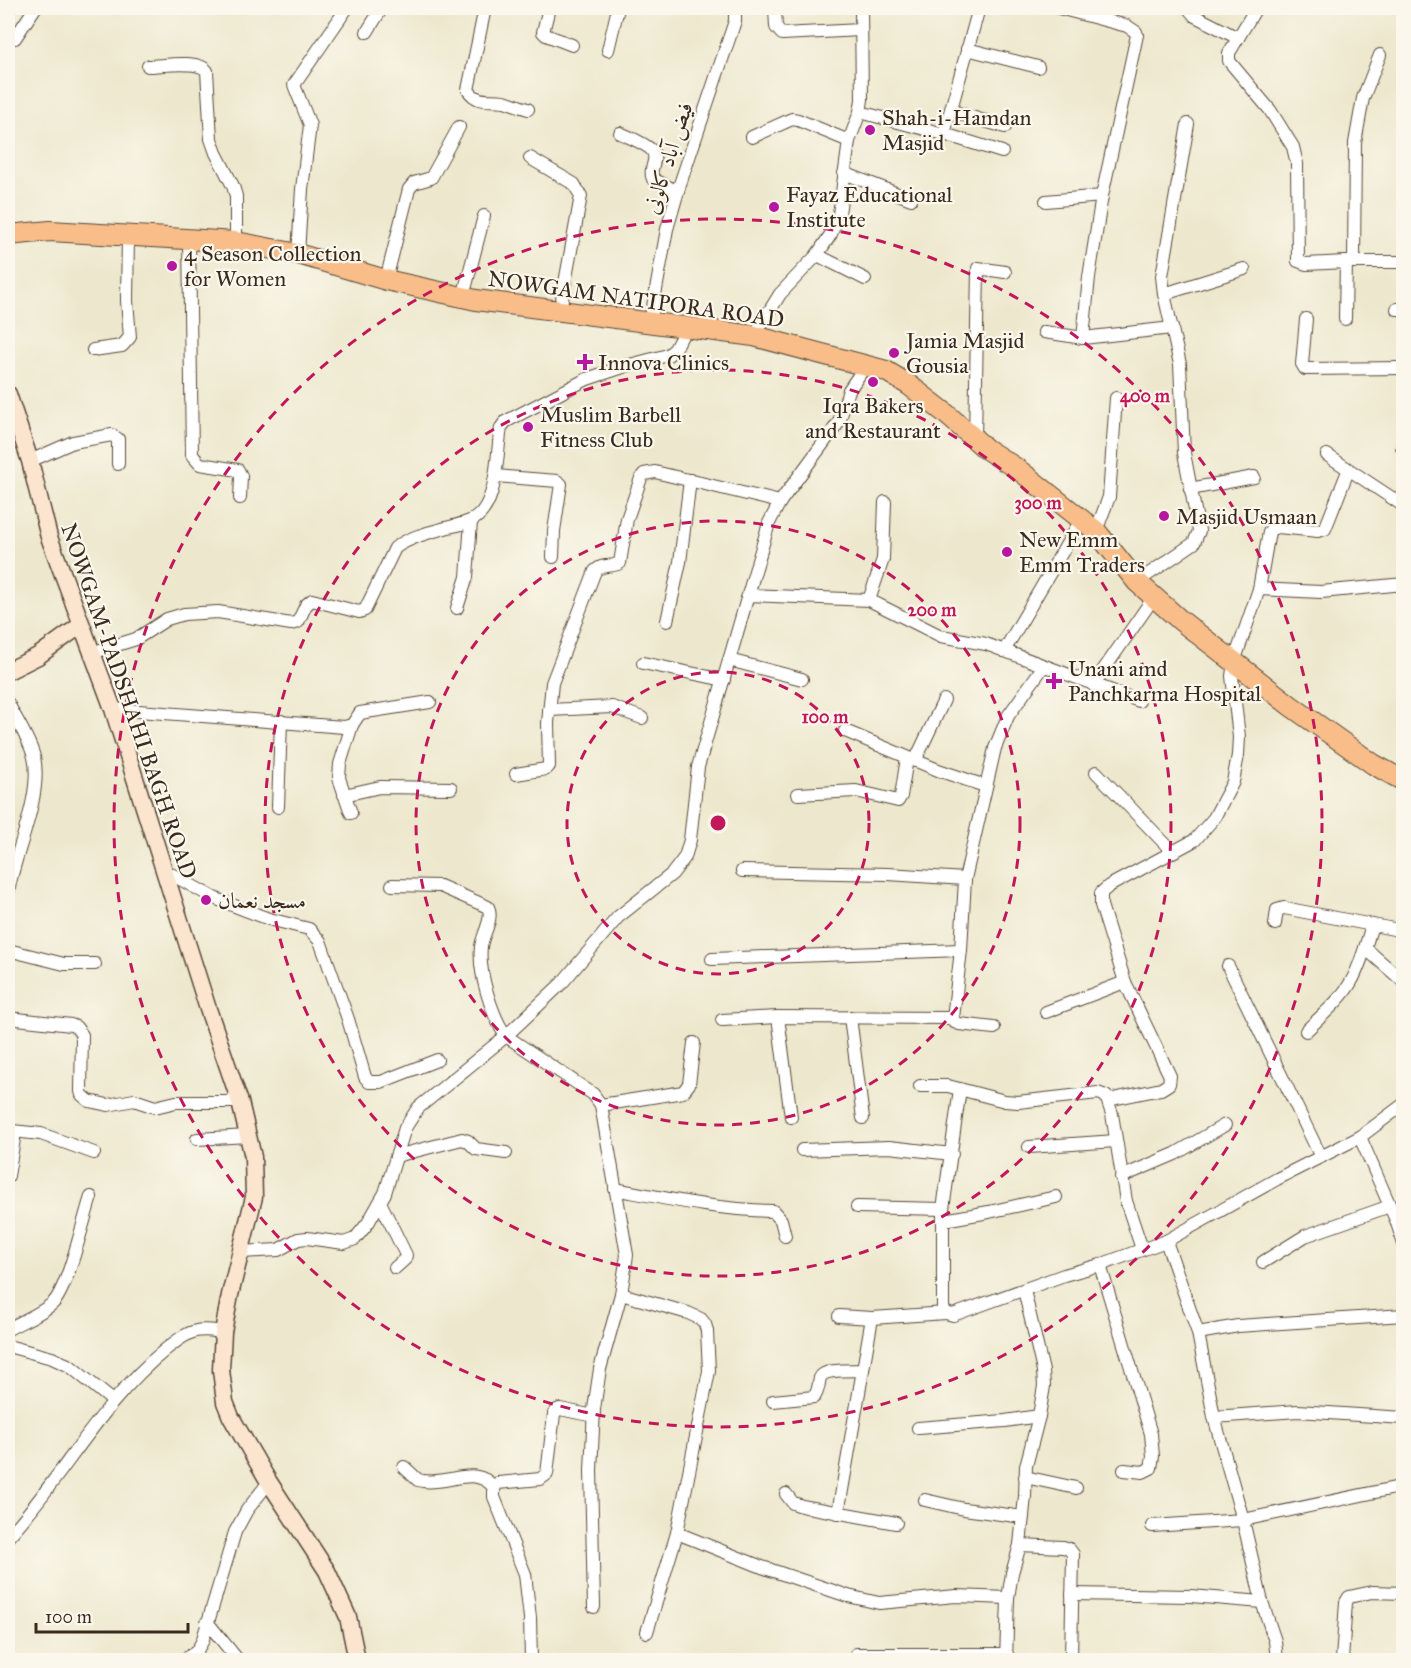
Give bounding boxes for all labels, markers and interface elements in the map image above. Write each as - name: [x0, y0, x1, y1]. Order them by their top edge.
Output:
- street label: فیض آباد کالونی: [637, 99, 699, 217]
- place label: Shah-i-Hamdan Masjid: [882, 104, 1032, 156]
- marker: Shah-i-Hamdan Masjid: [863, 123, 877, 137]
- place label: Fayaz Educational Institute: [786, 181, 953, 233]
- marker: Fayaz Educational Institute: [767, 200, 781, 214]
- place label: 4 Season Collection for Women: [184, 240, 361, 292]
- marker: 4 Season Collection for Women: [165, 259, 179, 273]
- street label: NOWGAM NATIPORA ROAD: [486, 265, 786, 333]
- place label: Jamia Masjid Gousia: [904, 327, 1025, 379]
- marker: Jamia Masjid Gousia: [887, 346, 901, 360]
- place label: Innova Clinics: [598, 349, 729, 376]
- marker: Innova Clinics: [576, 353, 594, 371]
- marker: Iqra Bakers and Restaurant: [866, 375, 880, 389]
- text: 400 m: [1120, 385, 1171, 408]
- place label: Iqra Bakers and Restaurant: [805, 392, 941, 444]
- place label: Muslim Barbell Fitness Club: [540, 401, 681, 453]
- marker: Muslim Barbell Fitness Club: [521, 420, 535, 434]
- text: 300 m: [1014, 492, 1062, 515]
- place label: Masjid Usmaan: [1176, 503, 1317, 530]
- marker: Masjid Usmaan: [1157, 509, 1171, 523]
- street label: NOWGAM-PADSHAHI BAGH ROAD: [55, 520, 203, 882]
- place label: New Emm Emm Traders: [1019, 526, 1145, 578]
- marker: New Emm Emm Traders: [1000, 545, 1014, 559]
- text: 200 m: [908, 599, 957, 621]
- place label: Unani amd Panchkarma Hospital: [1068, 655, 1261, 707]
- marker: Unani amd Panchkarma Hospital: [1045, 672, 1063, 690]
- text: 100 m: [802, 706, 849, 728]
- centre of rings: [708, 813, 728, 833]
- place label: مسجد نعمان: [218, 887, 306, 914]
- marker: مسجد نعمان: [199, 893, 213, 907]
- scale bar: [36, 1596, 188, 1634]
- text: 100 m: [45, 1606, 92, 1628]

